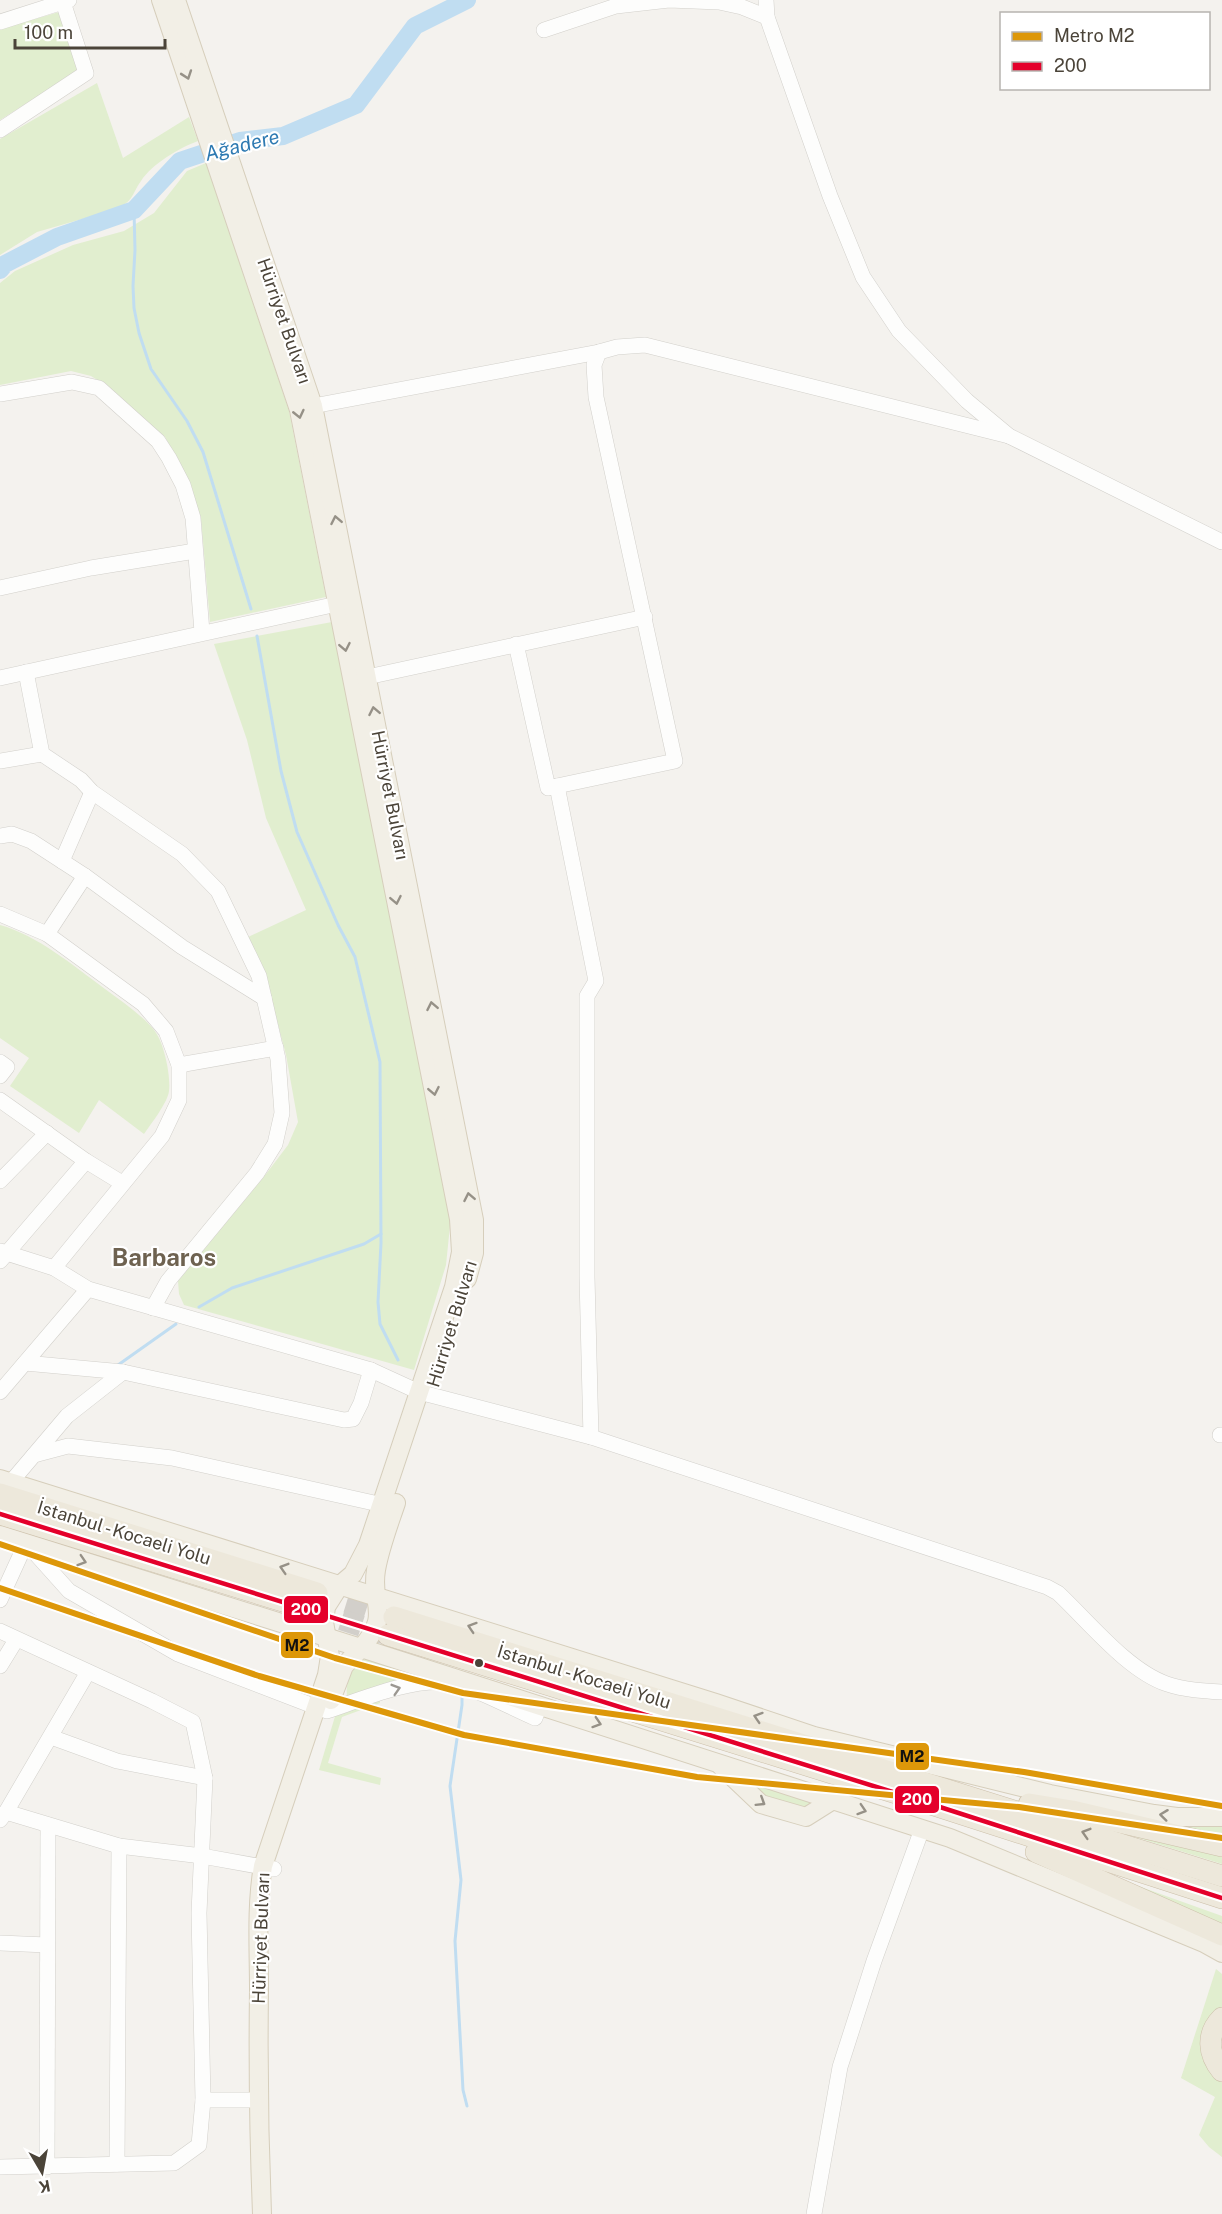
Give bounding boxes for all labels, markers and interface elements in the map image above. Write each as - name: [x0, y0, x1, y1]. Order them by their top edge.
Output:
- scale bar: [15, 12, 165, 50]
- legend: [1000, 12, 1210, 90]
- text: 100 m: [24, 22, 73, 43]
- text: Metro M2: [1054, 25, 1135, 46]
- text: 200: [1054, 55, 1087, 76]
- one-way arrow: [179, 69, 192, 80]
- water label: Ağadere: [202, 124, 282, 166]
- street label: Hürriyet Bulvarı: [253, 255, 316, 386]
- one-way arrow: [292, 409, 305, 419]
- one-way arrow: [330, 515, 343, 525]
- one-way arrow: [338, 641, 351, 651]
- one-way arrow: [368, 707, 381, 717]
- street label: Hürriyet Bulvarı: [368, 728, 413, 861]
- one-way arrow: [388, 894, 401, 904]
- one-way arrow: [426, 1001, 439, 1011]
- one-way arrow: [427, 1086, 440, 1096]
- one-way arrow: [463, 1192, 476, 1202]
- district label: Barbaros: [112, 1243, 216, 1271]
- street label: Hürriyet Bulvarı: [422, 1258, 481, 1390]
- street label: İstanbul - Kocaeli Yolu: [35, 1495, 214, 1569]
- one-way arrow: [76, 1554, 87, 1566]
- one-way arrow: [279, 1563, 290, 1575]
- line badge: 200: [283, 1595, 329, 1624]
- text: 200: [291, 1600, 321, 1619]
- one-way arrow: [467, 1622, 478, 1634]
- line badge: M2: [280, 1631, 314, 1659]
- text: M2: [285, 1636, 309, 1655]
- street label: İstanbul - Kocaeli Yolu: [495, 1639, 674, 1713]
- unlabelled marker: [473, 1657, 485, 1669]
- one-way arrow: [390, 1684, 401, 1697]
- one-way arrow: [753, 1712, 764, 1724]
- one-way arrow: [591, 1716, 602, 1729]
- line badge: M2: [895, 1742, 930, 1771]
- text: M2: [900, 1747, 924, 1766]
- line badge: 200: [894, 1785, 940, 1814]
- text: 200: [902, 1790, 932, 1809]
- one-way arrow: [754, 1795, 765, 1806]
- one-way arrow: [856, 1802, 867, 1815]
- one-way arrow: [1159, 1810, 1168, 1822]
- one-way arrow: [1081, 1828, 1092, 1840]
- street label: Hürriyet Bulvarı: [248, 1872, 273, 2004]
- north arrow: [12, 2142, 72, 2202]
- text: K: [37, 2176, 52, 2197]

